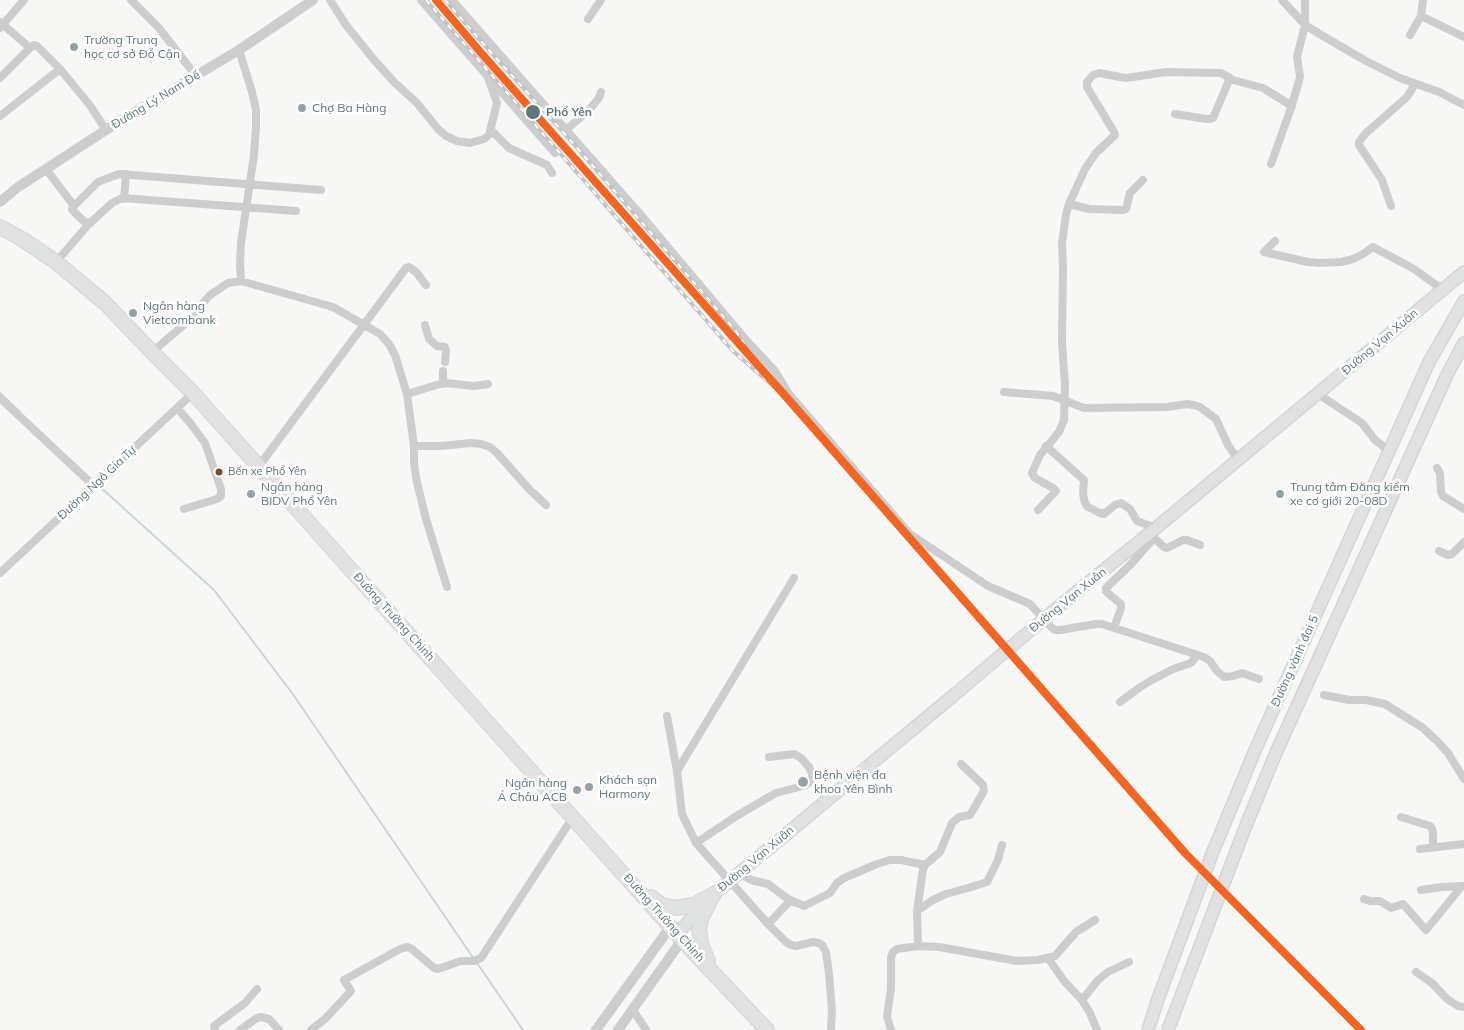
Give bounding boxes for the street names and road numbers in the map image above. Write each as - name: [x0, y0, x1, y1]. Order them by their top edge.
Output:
- street label: Đường Lý Nam Đế: [109, 68, 203, 132]
- street label: Đường Vạn Xuân: [1339, 306, 1421, 378]
- street label: Đường Ngô Gia Tự: [55, 443, 139, 523]
- street label: Đường Vạn Xuân: [1027, 565, 1109, 635]
- street label: Đường Trường Chinh: [350, 570, 438, 664]
- street label: Đường vành đai 5: [1268, 613, 1322, 709]
- street label: Đường Vạn Xuân: [715, 823, 797, 895]
- street label: Đường Trường Chinh: [620, 871, 708, 965]

